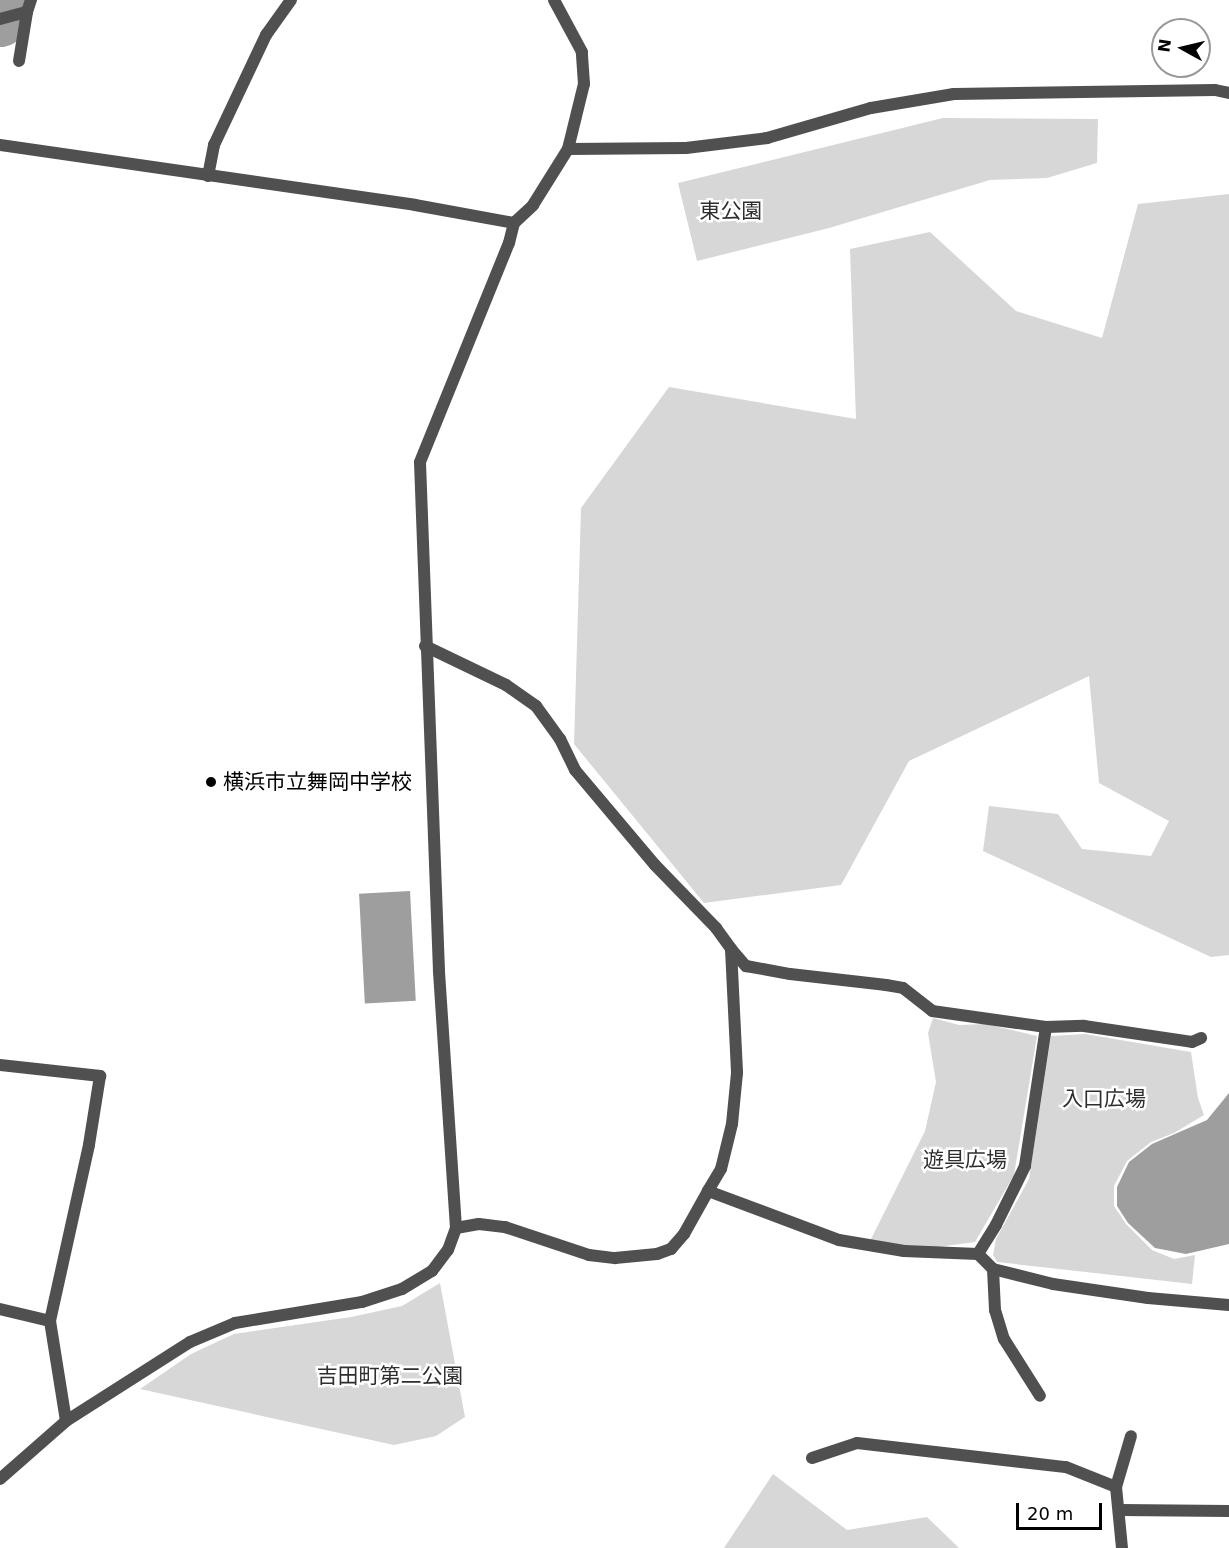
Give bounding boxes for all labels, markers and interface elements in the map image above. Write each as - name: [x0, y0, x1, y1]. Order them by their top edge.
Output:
- north arrow: [1151, 18, 1211, 78]
- text: N: [1154, 38, 1175, 54]
- park label: 東公園: [700, 198, 762, 224]
- place label: 横浜市立舞岡中学校: [223, 769, 412, 795]
- marker: 横浜市立舞岡中学校: [204, 775, 218, 789]
- park label: 入口広場: [1062, 1086, 1146, 1112]
- park label: 遊具広場: [923, 1147, 1007, 1173]
- park label: 吉田町第二公園: [317, 1363, 463, 1389]
- scale bar: [1019, 1491, 1104, 1529]
- text: 20 m: [1027, 1503, 1073, 1524]

